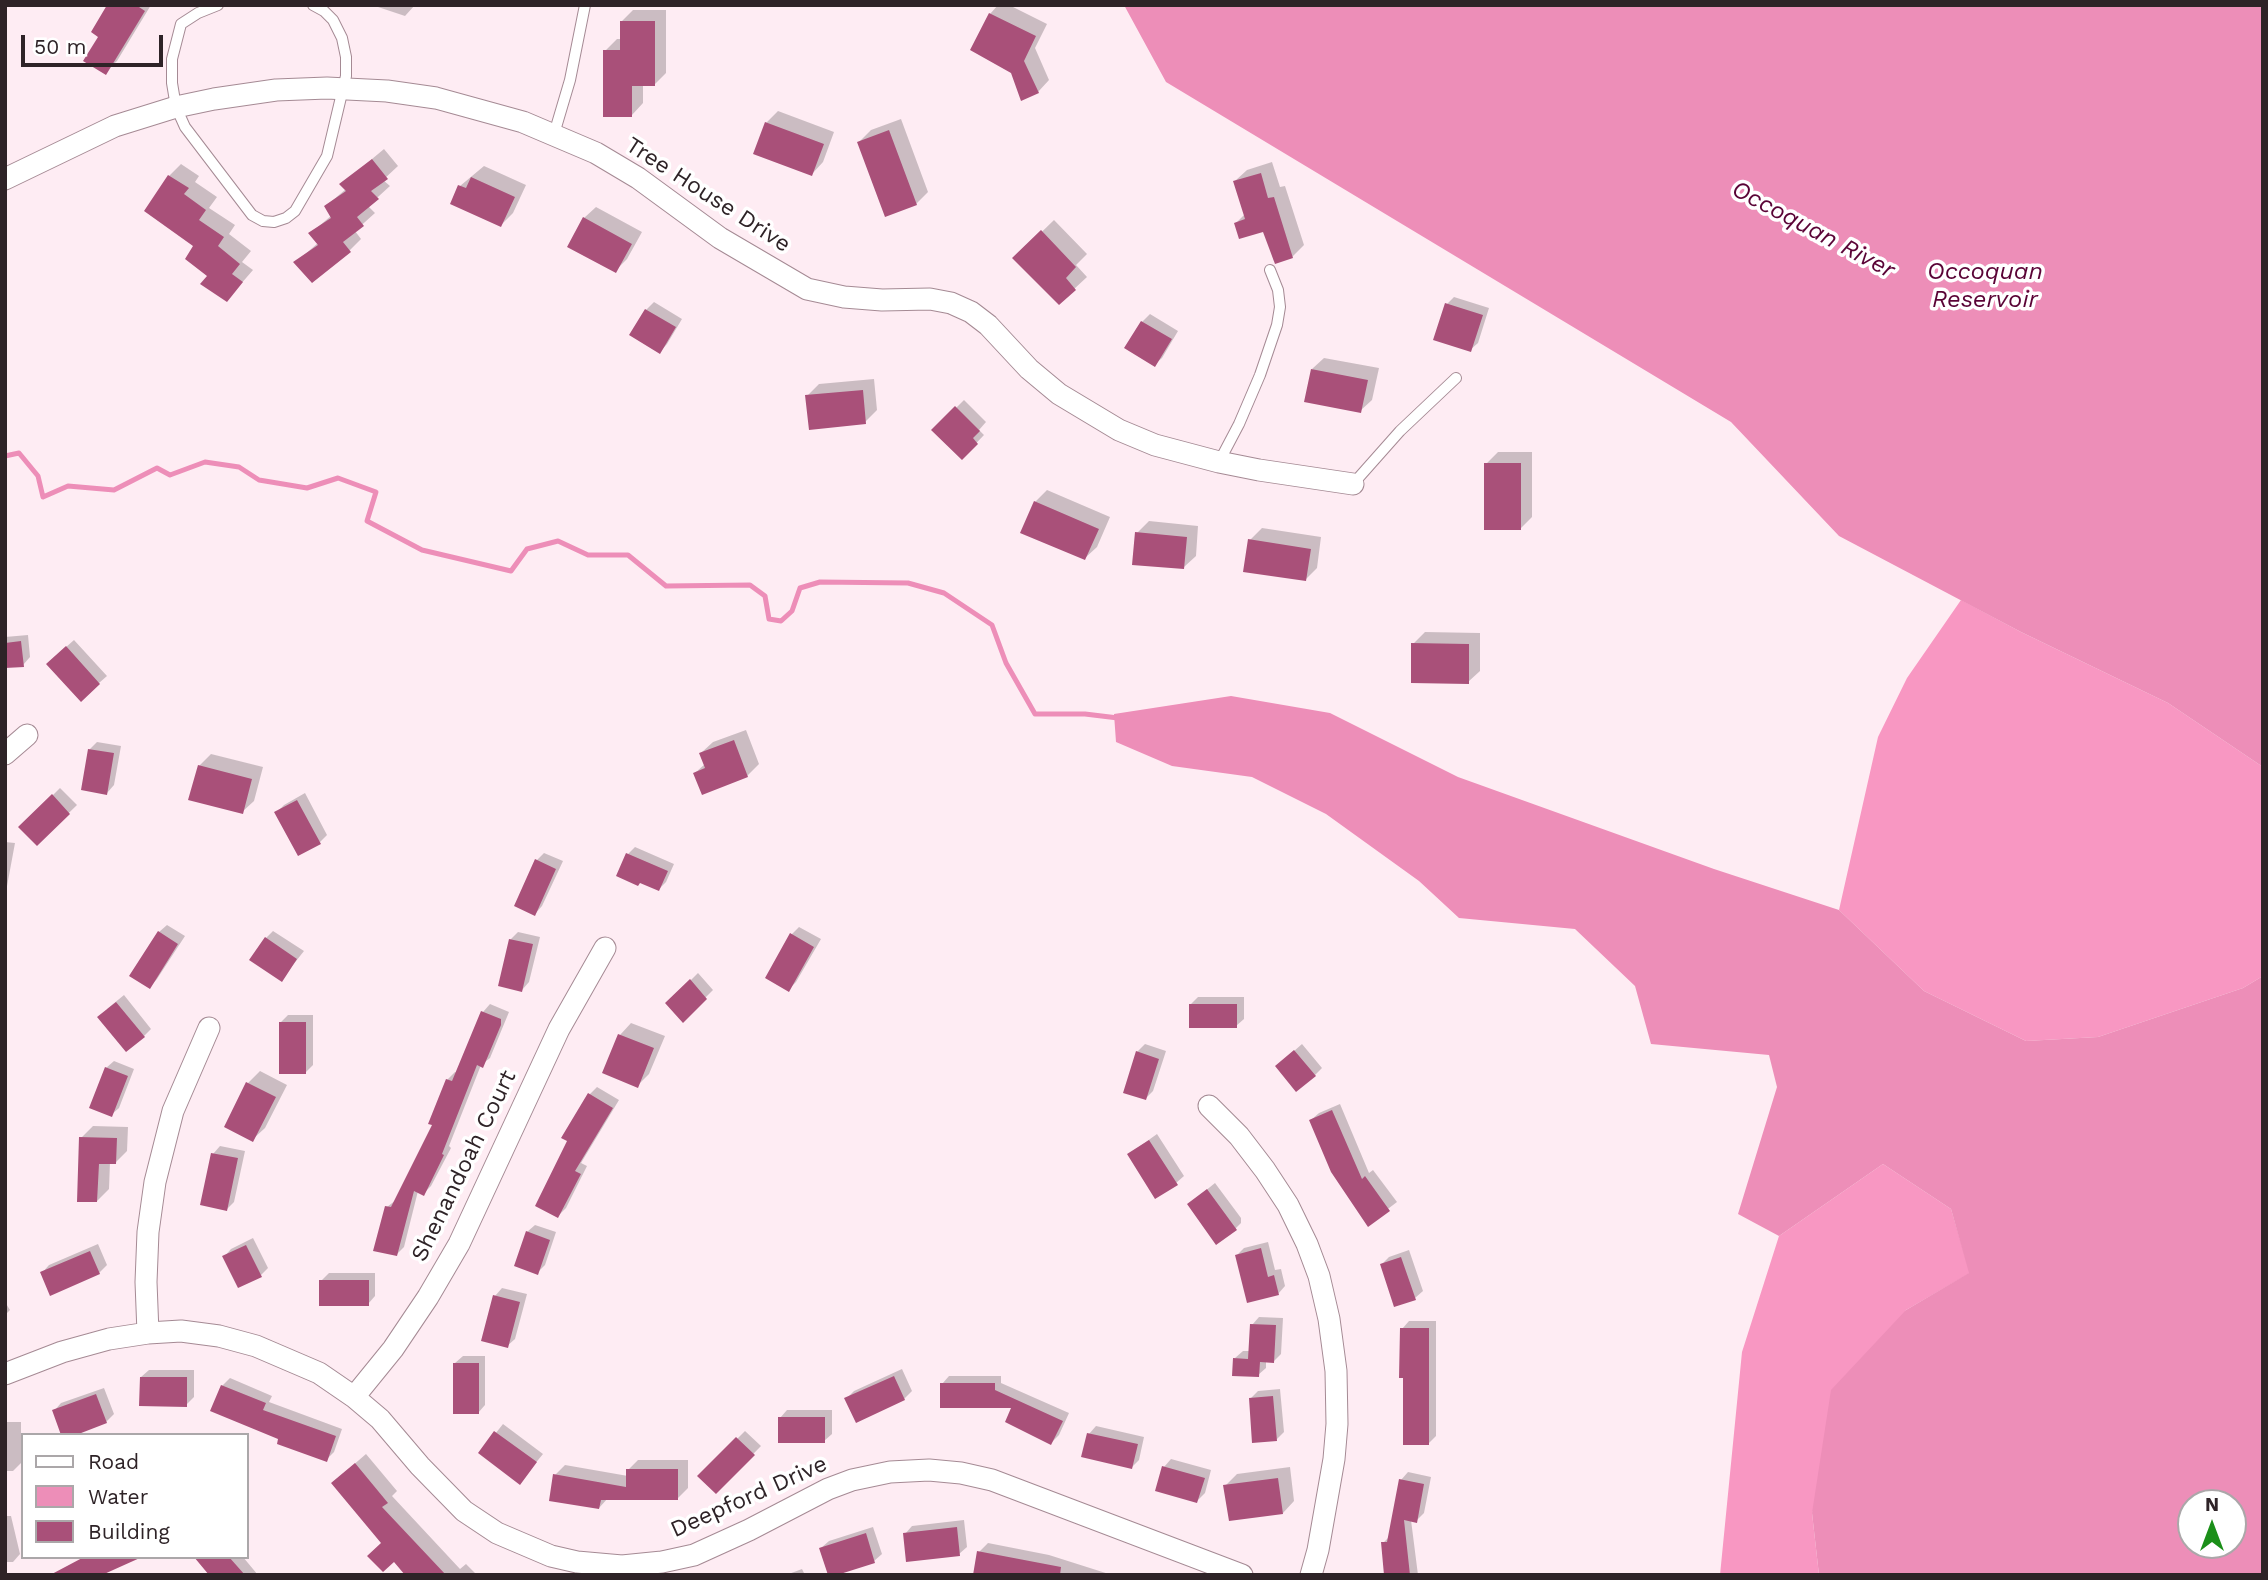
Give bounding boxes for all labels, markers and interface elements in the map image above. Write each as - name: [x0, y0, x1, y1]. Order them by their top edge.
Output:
- scale bar: [24, 21, 166, 65]
- text: 50 m: [34, 34, 86, 59]
- street label: Tree House Drive: [620, 131, 796, 259]
- water label: Occoquan River: [1726, 175, 1900, 285]
- water label: Occoquan Reservoir: [1927, 258, 2043, 314]
- street label: Shenandoah Court: [406, 1066, 522, 1266]
- legend: [21, 1433, 248, 1559]
- text: Road: [88, 1449, 139, 1474]
- street label: Deepford Drive: [666, 1450, 832, 1544]
- text: Water: [88, 1484, 148, 1509]
- north arrow: [2177, 1489, 2247, 1559]
- text: N: [2205, 1493, 2219, 1516]
- text: Building: [88, 1519, 170, 1544]

